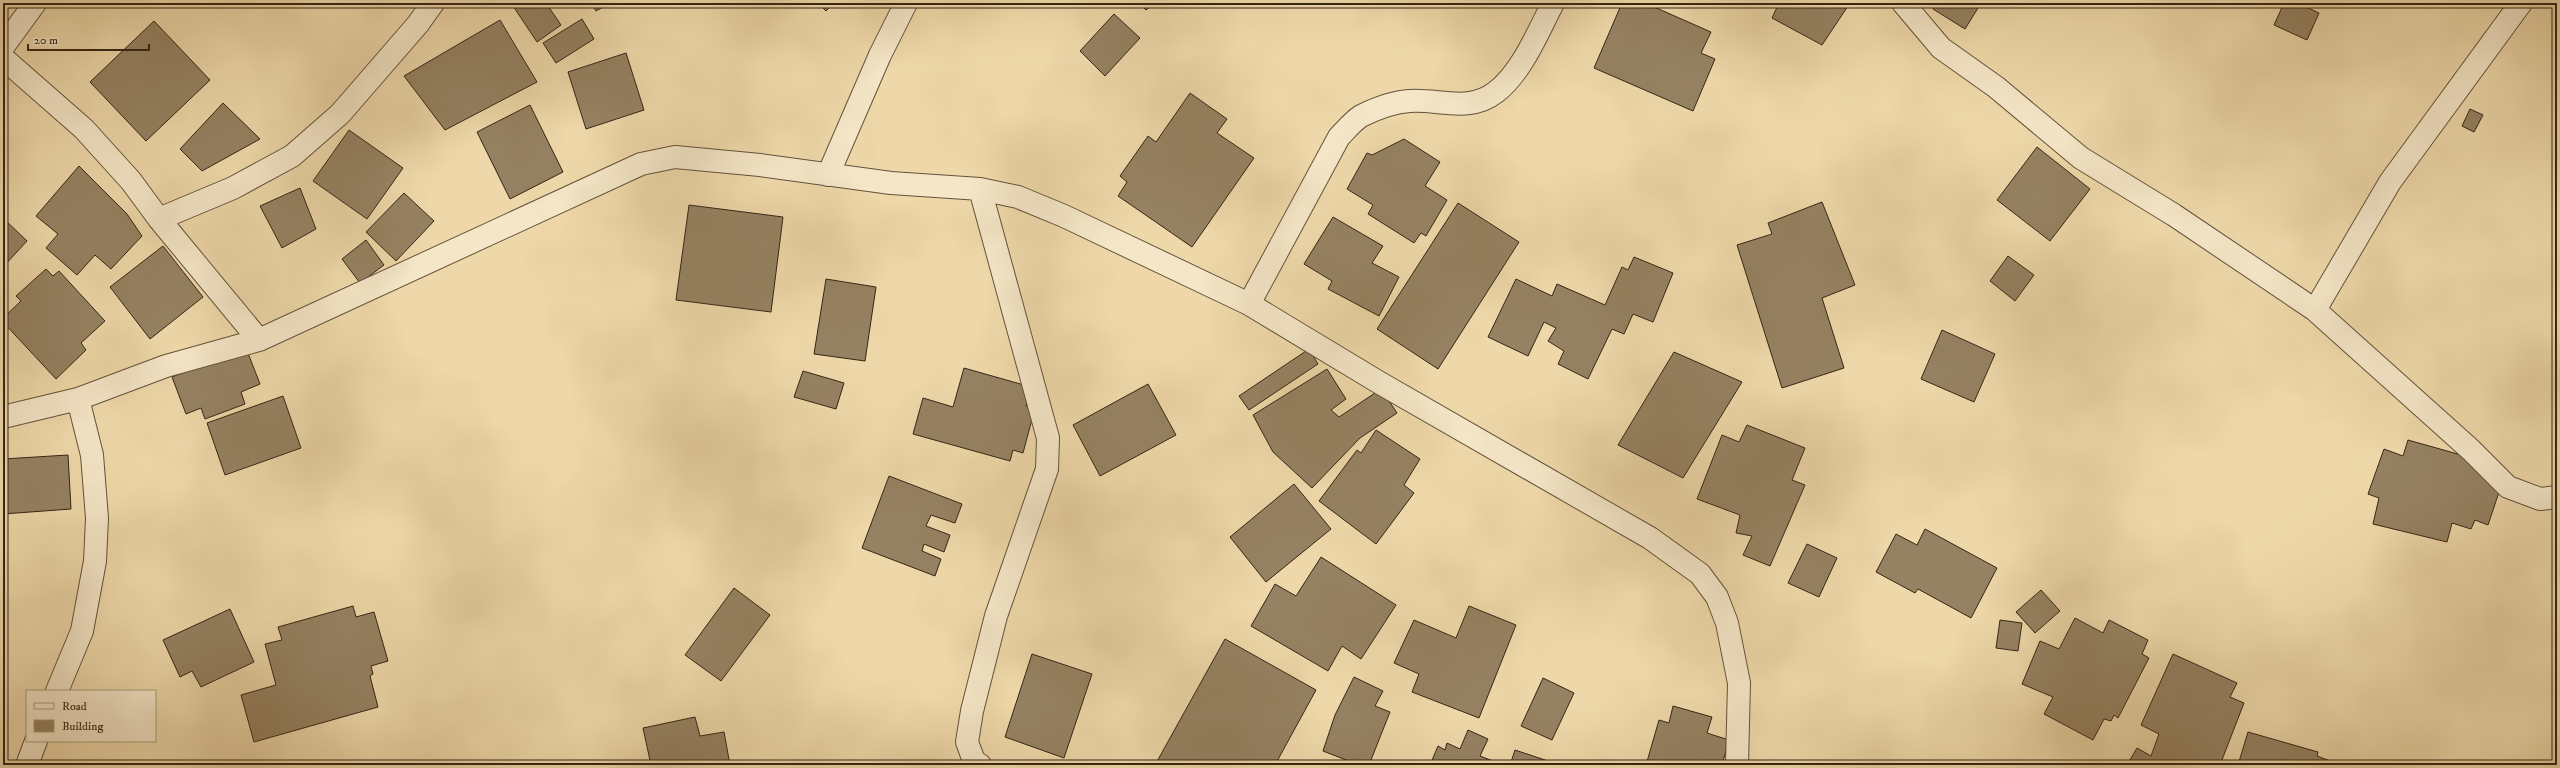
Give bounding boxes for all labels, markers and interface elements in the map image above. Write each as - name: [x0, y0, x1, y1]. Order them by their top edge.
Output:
- scale bar: [28, 26, 149, 52]
- text: 20 m: [34, 33, 58, 48]
- legend: [26, 690, 156, 742]
- text: Road: [62, 699, 87, 714]
- text: Building: [62, 719, 103, 734]

